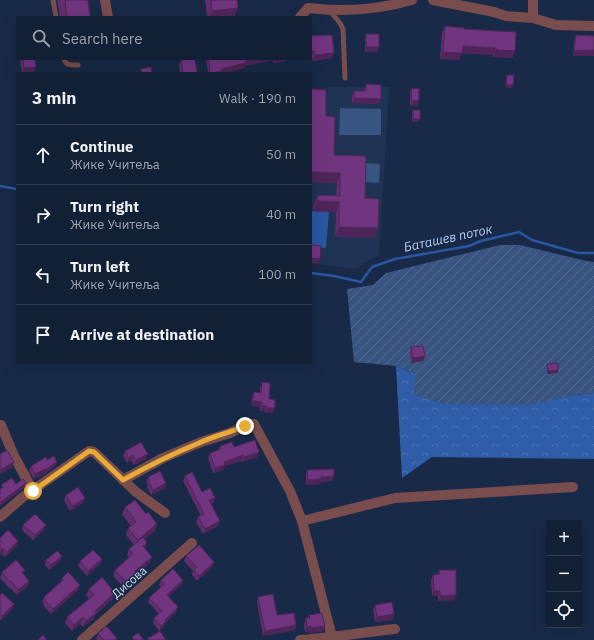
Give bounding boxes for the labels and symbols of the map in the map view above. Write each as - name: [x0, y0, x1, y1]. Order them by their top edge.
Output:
- water label: Баташев поток: [402, 220, 494, 256]
- route end: [236, 417, 254, 435]
- route start: [24, 482, 42, 500]
- street label: Дисова: [108, 562, 150, 601]

